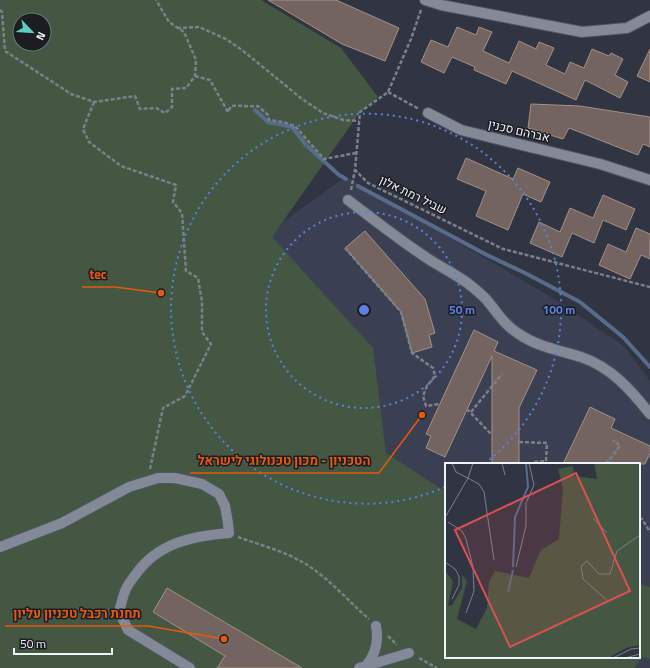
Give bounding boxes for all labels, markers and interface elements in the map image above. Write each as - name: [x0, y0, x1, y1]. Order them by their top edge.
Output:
- north arrow: [12, 12, 52, 52]
- text: N: [32, 29, 50, 43]
- street label: אברהם סכנין: [486, 114, 552, 147]
- street label: שביל רמת אלון: [376, 170, 450, 219]
- callout: tec: [82, 262, 115, 287]
- text: tec: [89, 264, 107, 284]
- text: 50 m: [449, 300, 475, 319]
- text: 100 m: [543, 300, 575, 319]
- centre of rings: [357, 303, 371, 317]
- callout: הטכניון - מכון טכנולוגי לישראל: [190, 448, 379, 473]
- text: הטכניון - מכון טכנולוגי לישראל: [198, 450, 370, 470]
- inset map: [445, 463, 640, 658]
- callout: תחנת רכבל טכניון עליון: [5, 601, 148, 626]
- text: תחנת רכבל טכניון עליון: [13, 603, 141, 623]
- scale bar: [14, 630, 112, 656]
- text: 50 m: [20, 634, 46, 653]

